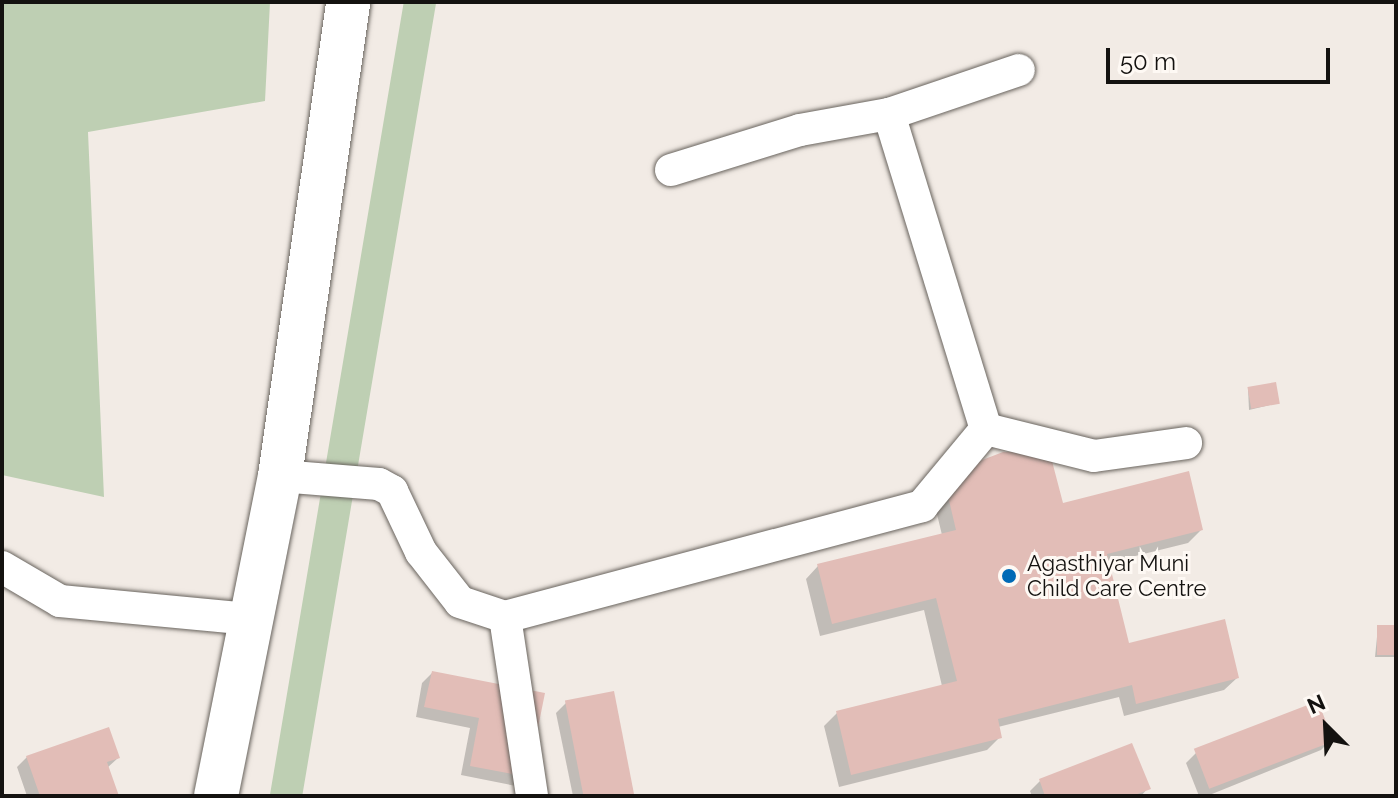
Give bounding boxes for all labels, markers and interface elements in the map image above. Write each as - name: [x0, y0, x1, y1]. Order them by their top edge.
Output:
- scale bar: [1110, 32, 1334, 82]
- text: 50 m: [1120, 47, 1176, 76]
- place label: Agasthiyar Muni Child Care Centre: [1027, 550, 1206, 602]
- marker: Agasthiyar Muni Child Care Centre: [998, 565, 1020, 587]
- north arrow: [1286, 686, 1366, 766]
- text: N: [1303, 689, 1329, 719]

